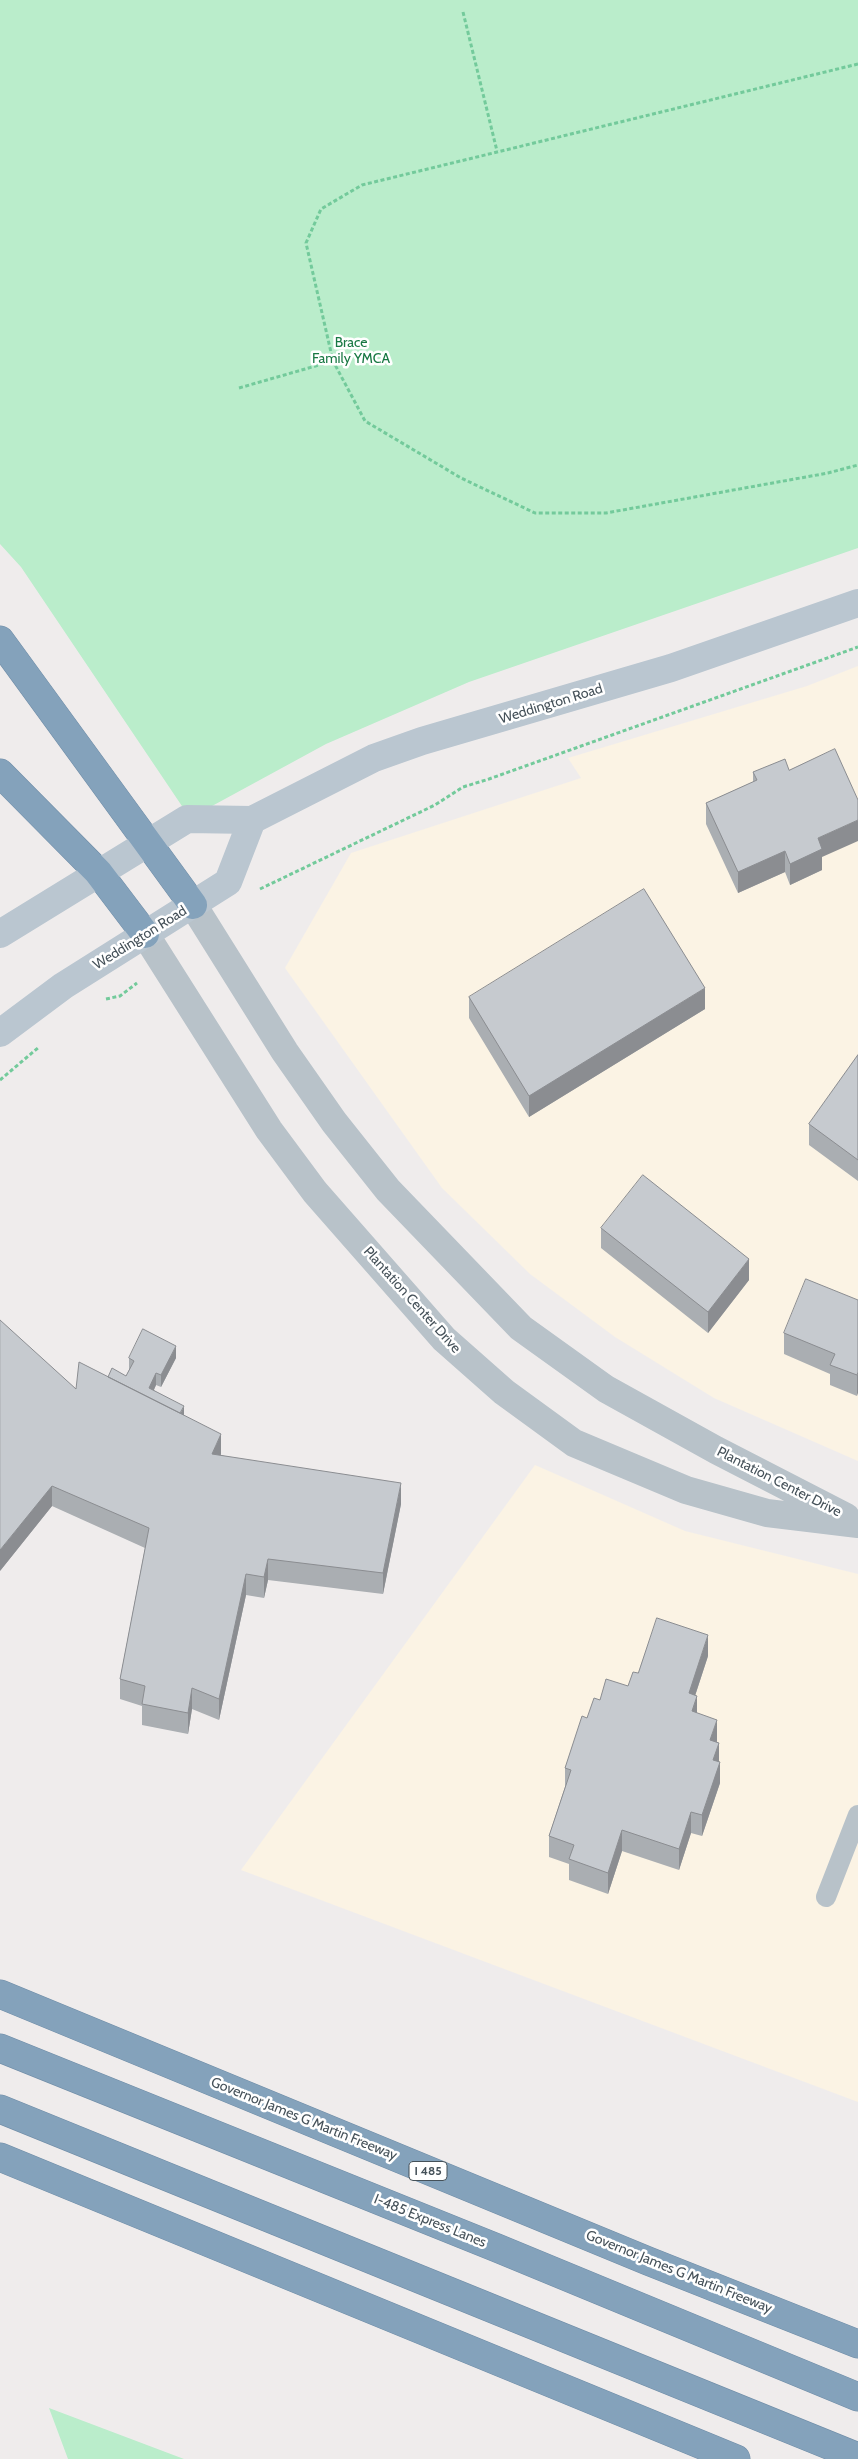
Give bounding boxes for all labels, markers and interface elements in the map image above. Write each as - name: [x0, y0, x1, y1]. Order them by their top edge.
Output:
- park label: Brace Family YMCA: [312, 335, 390, 368]
- street label: Weddington Road: [497, 680, 605, 728]
- street label: Weddington Road: [90, 903, 190, 973]
- street label: Plantation Center Drive: [360, 1243, 464, 1357]
- street label: Plantation Center Drive: [714, 1443, 844, 1521]
- street label: Governor James G Martin Freeway: [208, 2074, 400, 2164]
- road number: I 485: [409, 2162, 447, 2180]
- street label: I-485 Express Lanes: [371, 2191, 489, 2251]
- street label: Governor James G Martin Freeway: [583, 2227, 775, 2317]

